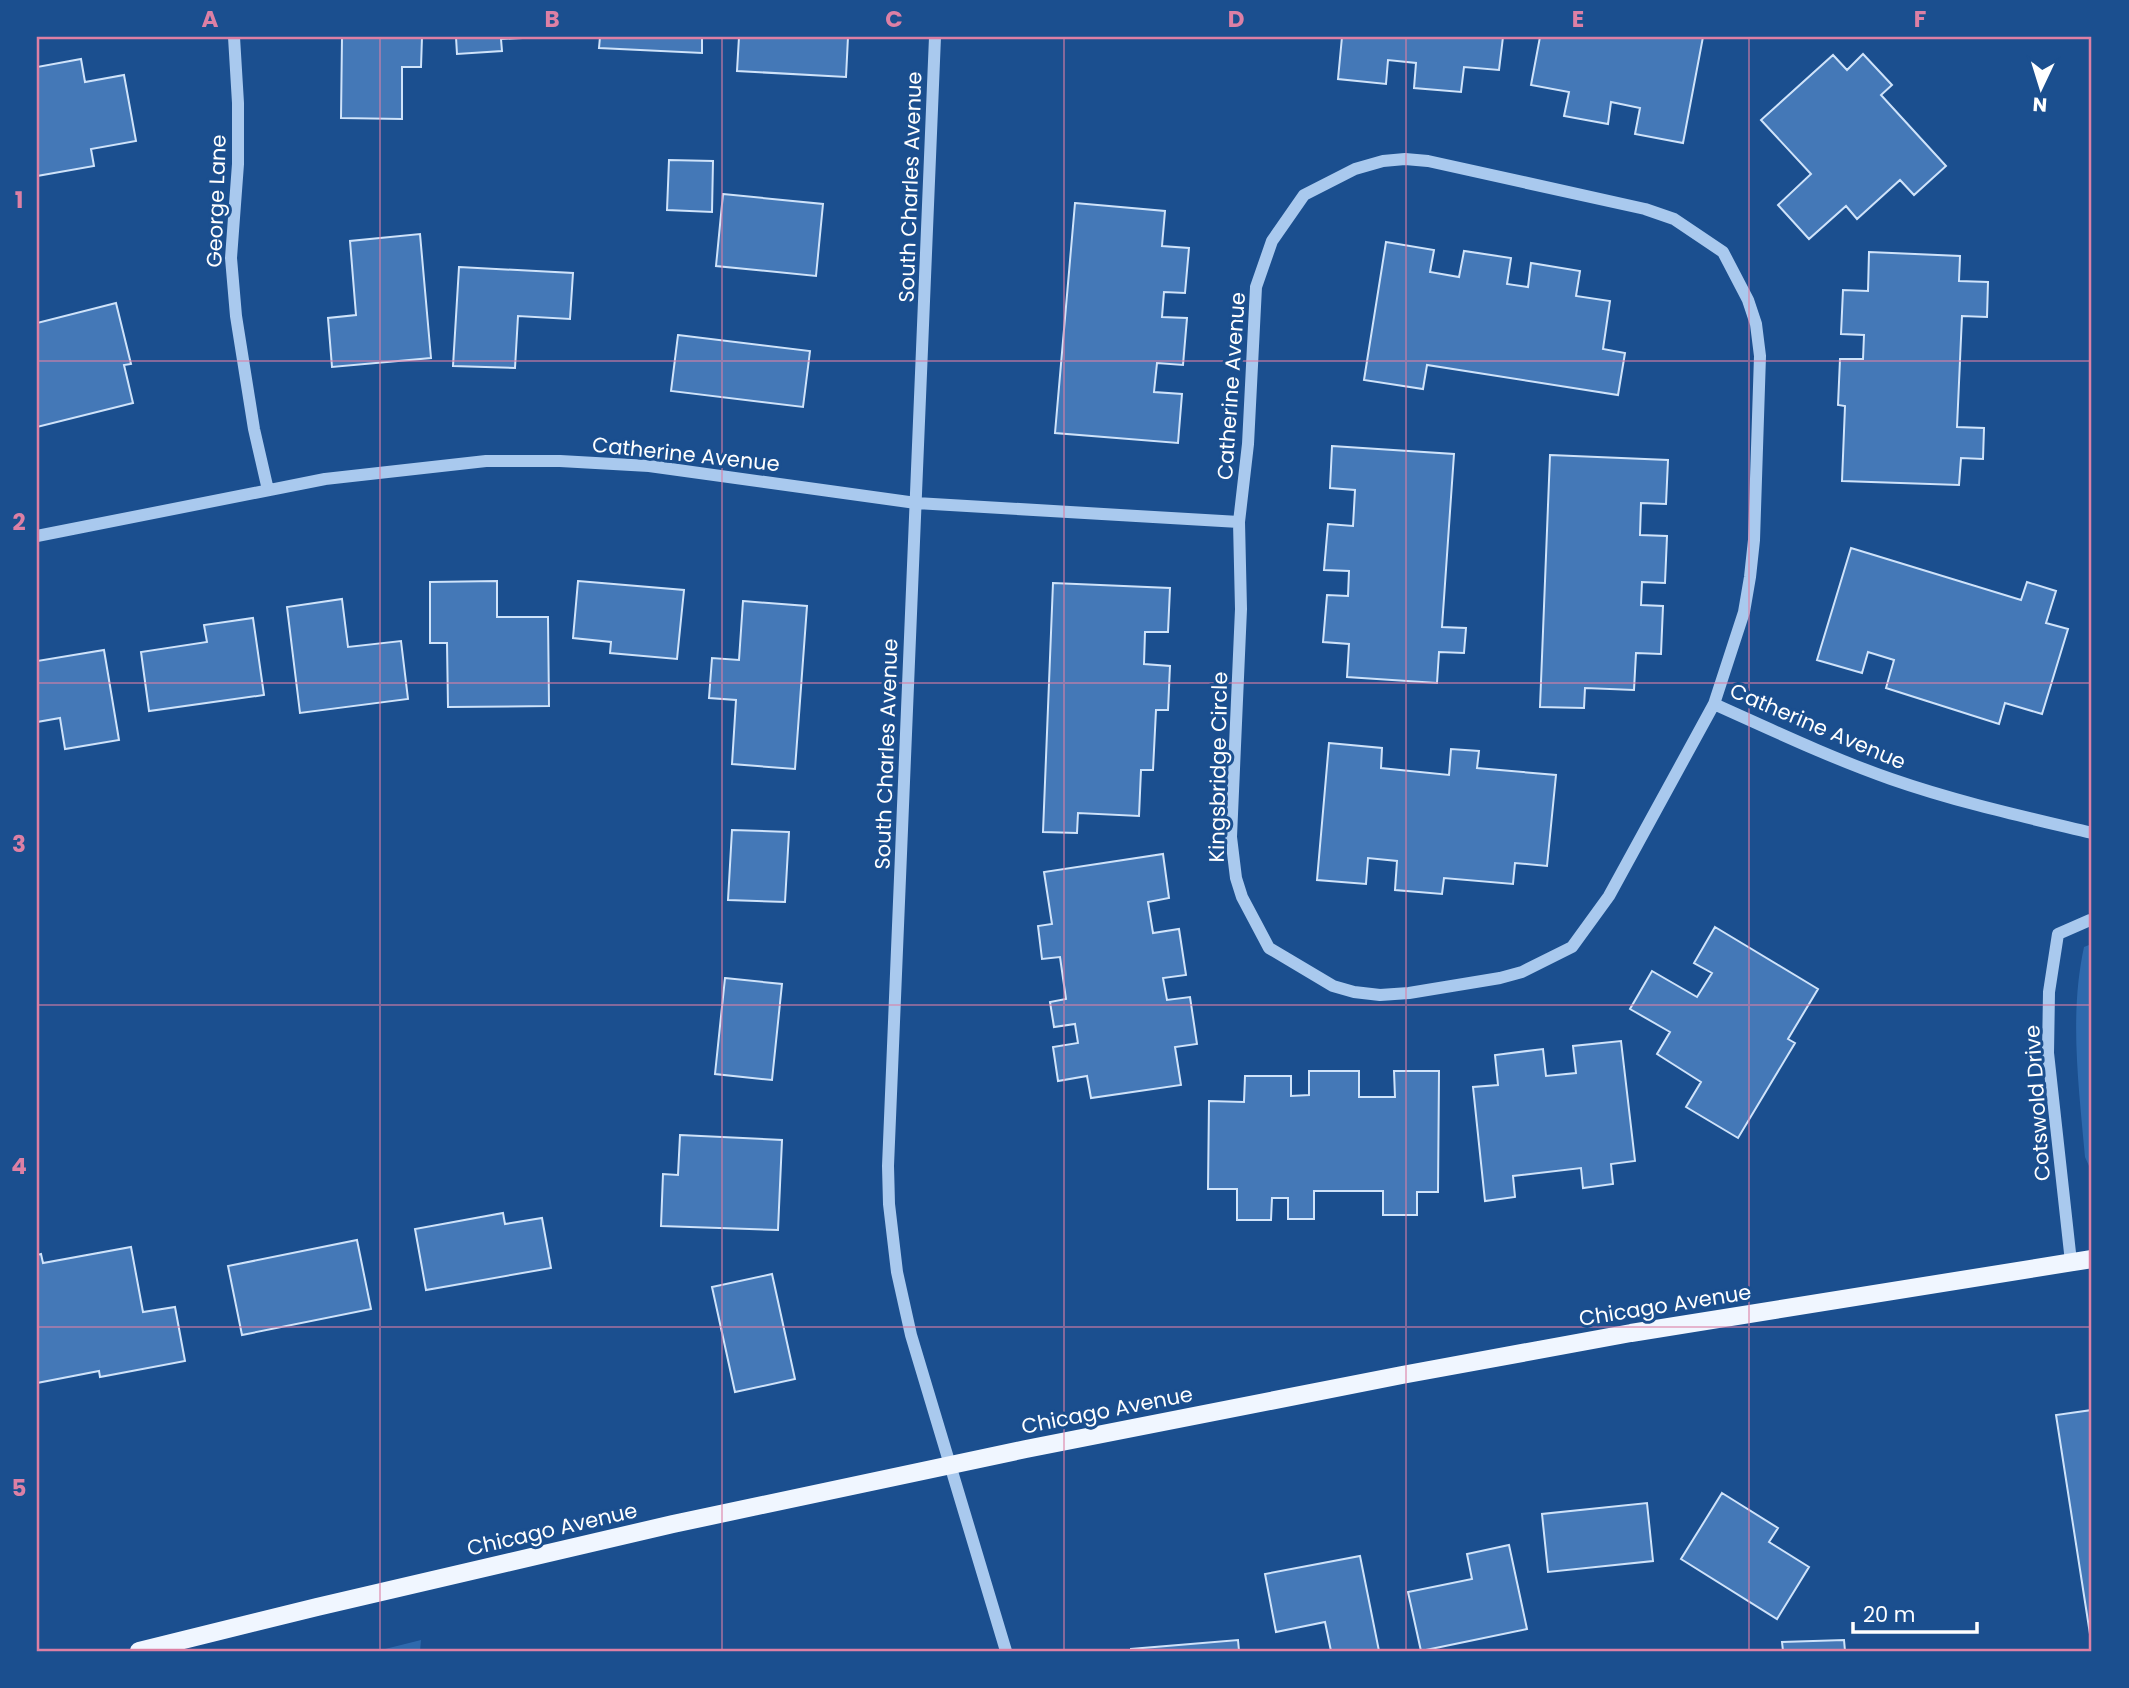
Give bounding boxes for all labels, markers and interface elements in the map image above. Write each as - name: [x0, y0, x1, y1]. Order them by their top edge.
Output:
- text: A: [202, 3, 219, 35]
- text: B: [544, 3, 560, 35]
- text: C: [885, 3, 903, 35]
- text: D: [1228, 3, 1244, 35]
- text: E: [1572, 3, 1584, 35]
- text: F: [1914, 3, 1926, 35]
- north arrow: [2007, 52, 2076, 122]
- street label: South Charles Avenue: [891, 71, 929, 303]
- text: N: [2032, 90, 2048, 118]
- street label: George Lane: [199, 134, 233, 268]
- text: 1: [15, 184, 23, 216]
- street label: Catherine Avenue: [1210, 291, 1252, 481]
- street label: Catherine Avenue: [591, 430, 781, 478]
- text: 2: [12, 506, 26, 538]
- street label: South Charles Avenue: [867, 638, 905, 870]
- street label: Kingsbridge Circle: [1202, 671, 1234, 863]
- street label: Catherine Avenue: [1726, 676, 1910, 776]
- text: 3: [12, 828, 26, 860]
- street label: Cotswold Drive: [2017, 1024, 2057, 1182]
- text: 4: [11, 1150, 27, 1182]
- street label: Chicago Avenue: [1577, 1277, 1753, 1333]
- street label: Chicago Avenue: [1019, 1379, 1195, 1441]
- text: 5: [12, 1472, 26, 1504]
- street label: Chicago Avenue: [464, 1495, 640, 1563]
- scale bar: [1853, 1590, 1977, 1634]
- text: 20 m: [1863, 1600, 1916, 1629]

